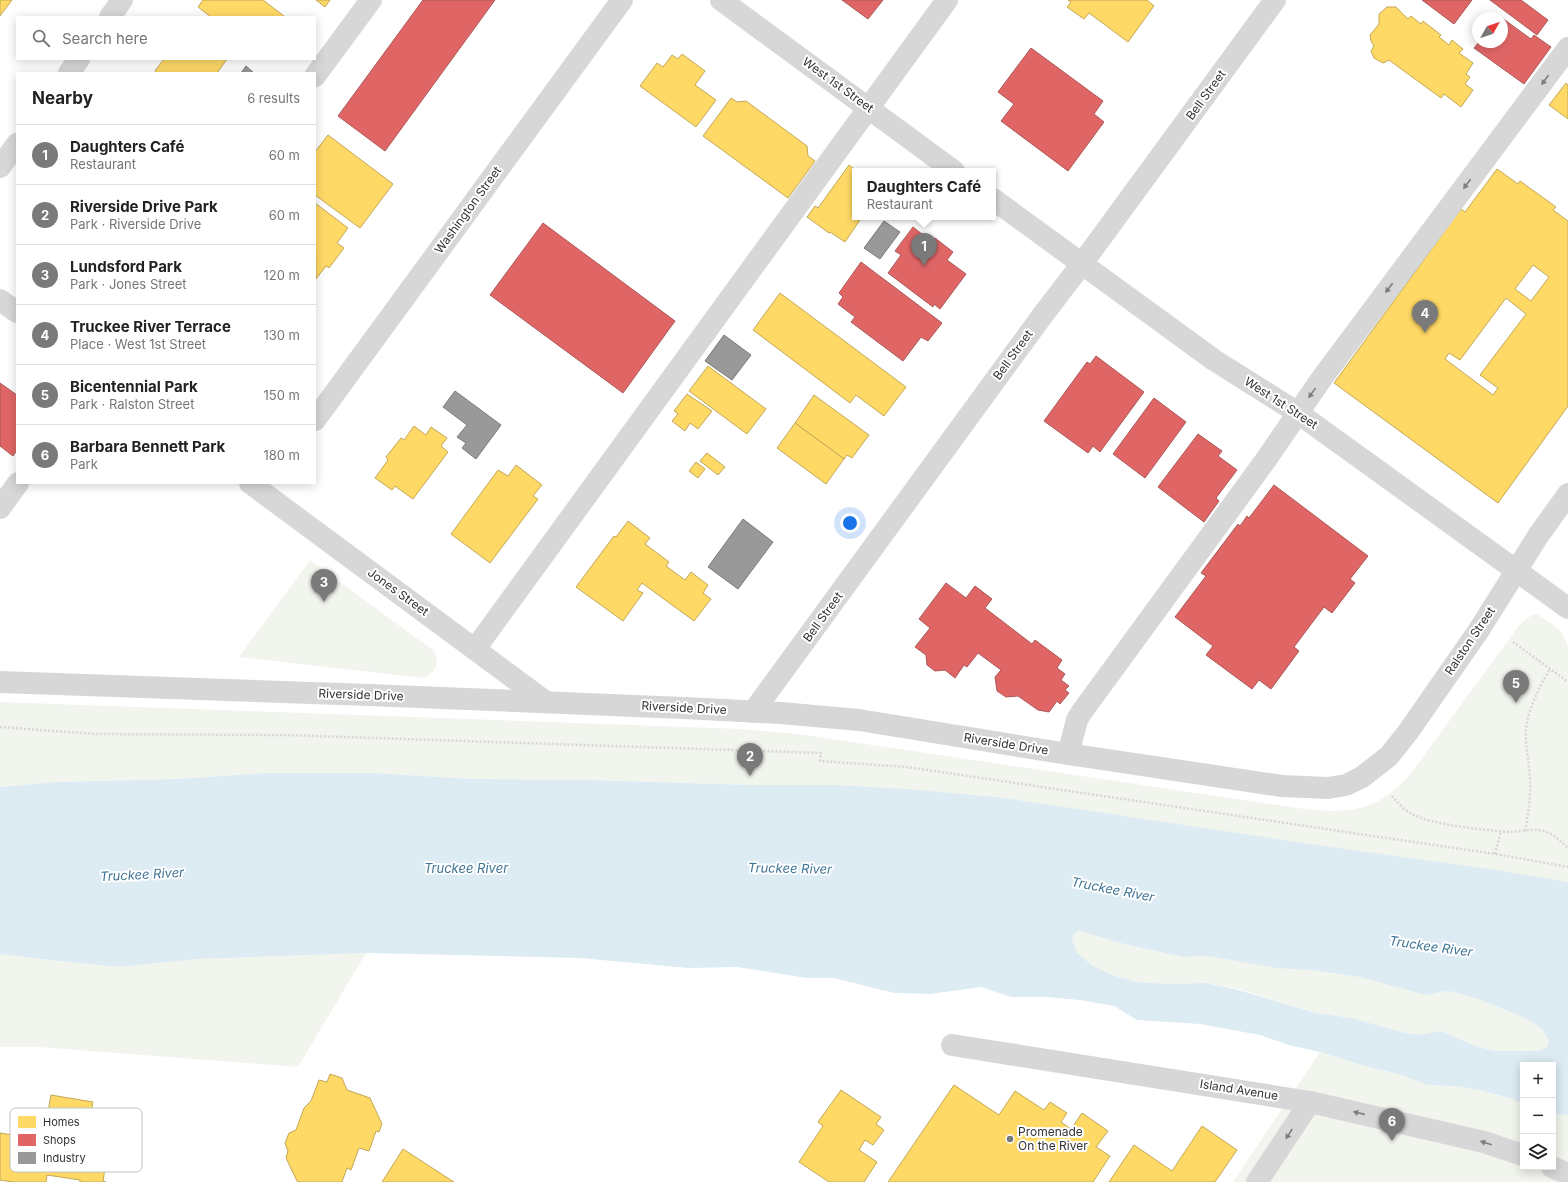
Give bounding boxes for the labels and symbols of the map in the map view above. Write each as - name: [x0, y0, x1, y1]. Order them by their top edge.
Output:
- north arrow: [1472, 12, 1508, 48]
- street label: West 1st Street: [800, 54, 877, 115]
- street label: Bell Street: [1183, 67, 1229, 123]
- one-way arrow: [1541, 74, 1549, 85]
- street label: Washington Street: [431, 163, 504, 256]
- one-way arrow: [1463, 179, 1471, 189]
- pin: 1: [911, 233, 937, 266]
- one-way arrow: [1385, 283, 1394, 294]
- pin: 4: [1412, 300, 1438, 333]
- street label: Bell Street: [990, 327, 1036, 383]
- street label: West 1st Street: [1242, 373, 1321, 432]
- one-way arrow: [1308, 387, 1316, 398]
- your location: [840, 513, 860, 533]
- street label: Jones Street: [365, 564, 432, 619]
- pin: 3: [311, 569, 337, 602]
- street label: Bell Street: [800, 589, 846, 645]
- street label: Ralston Street: [1441, 604, 1498, 678]
- pin: 5: [1503, 670, 1529, 703]
- street label: Riverside Drive: [318, 686, 404, 703]
- street label: Riverside Drive: [641, 698, 727, 717]
- street label: Riverside Drive: [963, 729, 1049, 758]
- pin: 2: [737, 743, 763, 776]
- water label: Truckee River: [748, 859, 833, 877]
- water label: Truckee River: [424, 860, 509, 876]
- water label: Truckee River: [100, 864, 186, 884]
- water label: Truckee River: [1070, 873, 1157, 905]
- water label: Truckee River: [1388, 932, 1475, 960]
- street label: Island Avenue: [1199, 1076, 1279, 1103]
- legend: [10, 1108, 142, 1172]
- pin: 6: [1379, 1108, 1405, 1141]
- one-way arrow: [1353, 1110, 1366, 1116]
- text: Homes: [43, 1115, 80, 1129]
- place label: Promenade On the River: [1018, 1124, 1088, 1153]
- one-way arrow: [1285, 1128, 1292, 1140]
- text: Shops: [43, 1133, 76, 1147]
- marker: Promenade On the River: [1005, 1134, 1015, 1144]
- one-way arrow: [1480, 1140, 1492, 1146]
- text: Industry: [43, 1151, 86, 1165]

